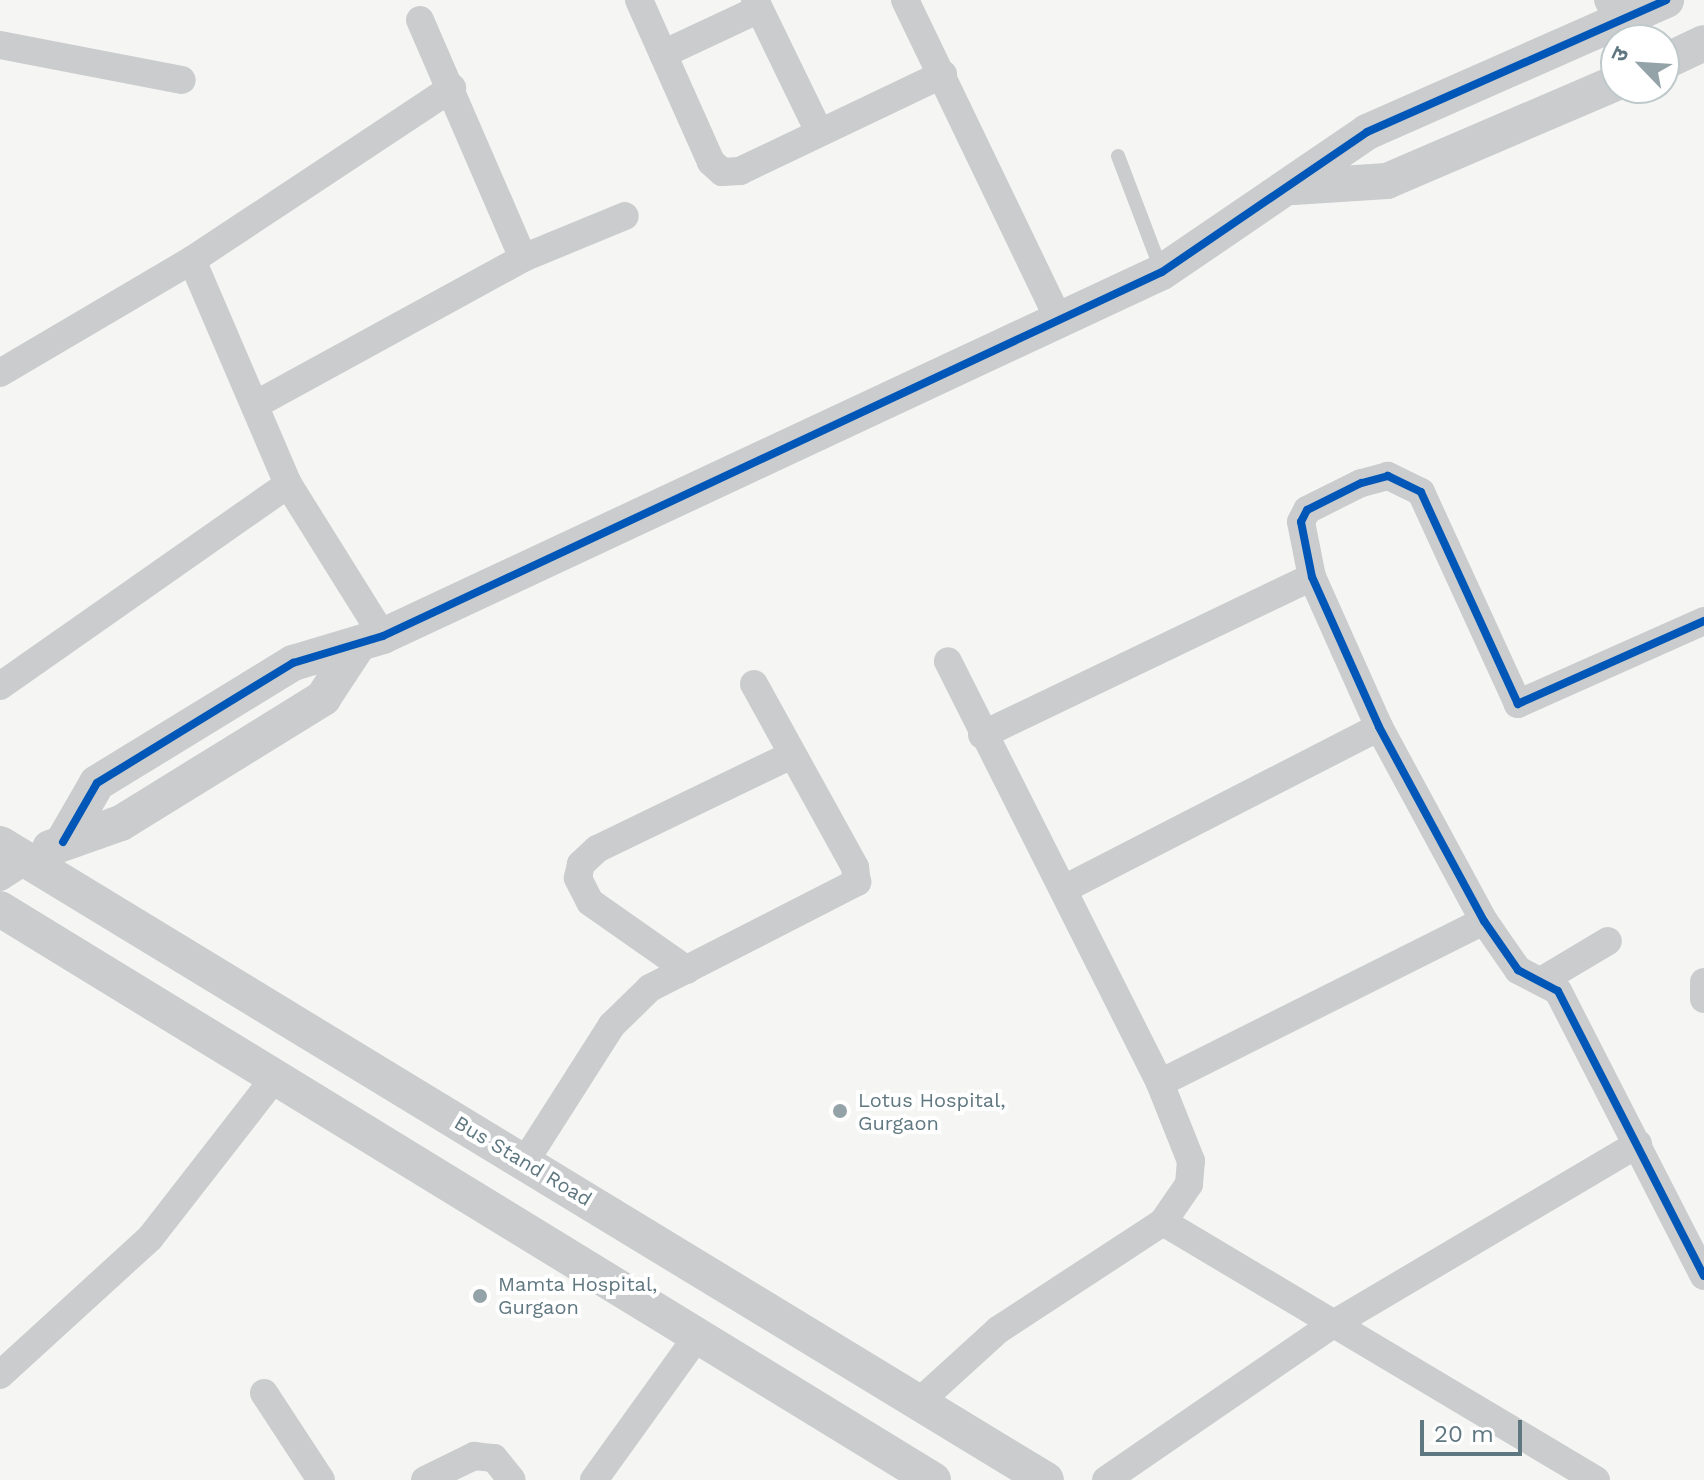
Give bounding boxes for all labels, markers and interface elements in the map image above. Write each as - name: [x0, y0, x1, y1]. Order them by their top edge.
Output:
- north arrow: [1600, 24, 1680, 104]
- text: उ: [1606, 43, 1634, 66]
- place label: Lotus Hospital, Gurgaon: [858, 1088, 1006, 1135]
- marker: Lotus Hospital, Gurgaon: [829, 1100, 851, 1122]
- street label: Bus Stand Road: [450, 1111, 596, 1211]
- place label: Mamta Hospital, Gurgaon: [498, 1272, 658, 1319]
- marker: Mamta Hospital, Gurgaon: [469, 1285, 491, 1307]
- scale bar: [1424, 1404, 1526, 1454]
- text: 20 m: [1434, 1420, 1494, 1448]

